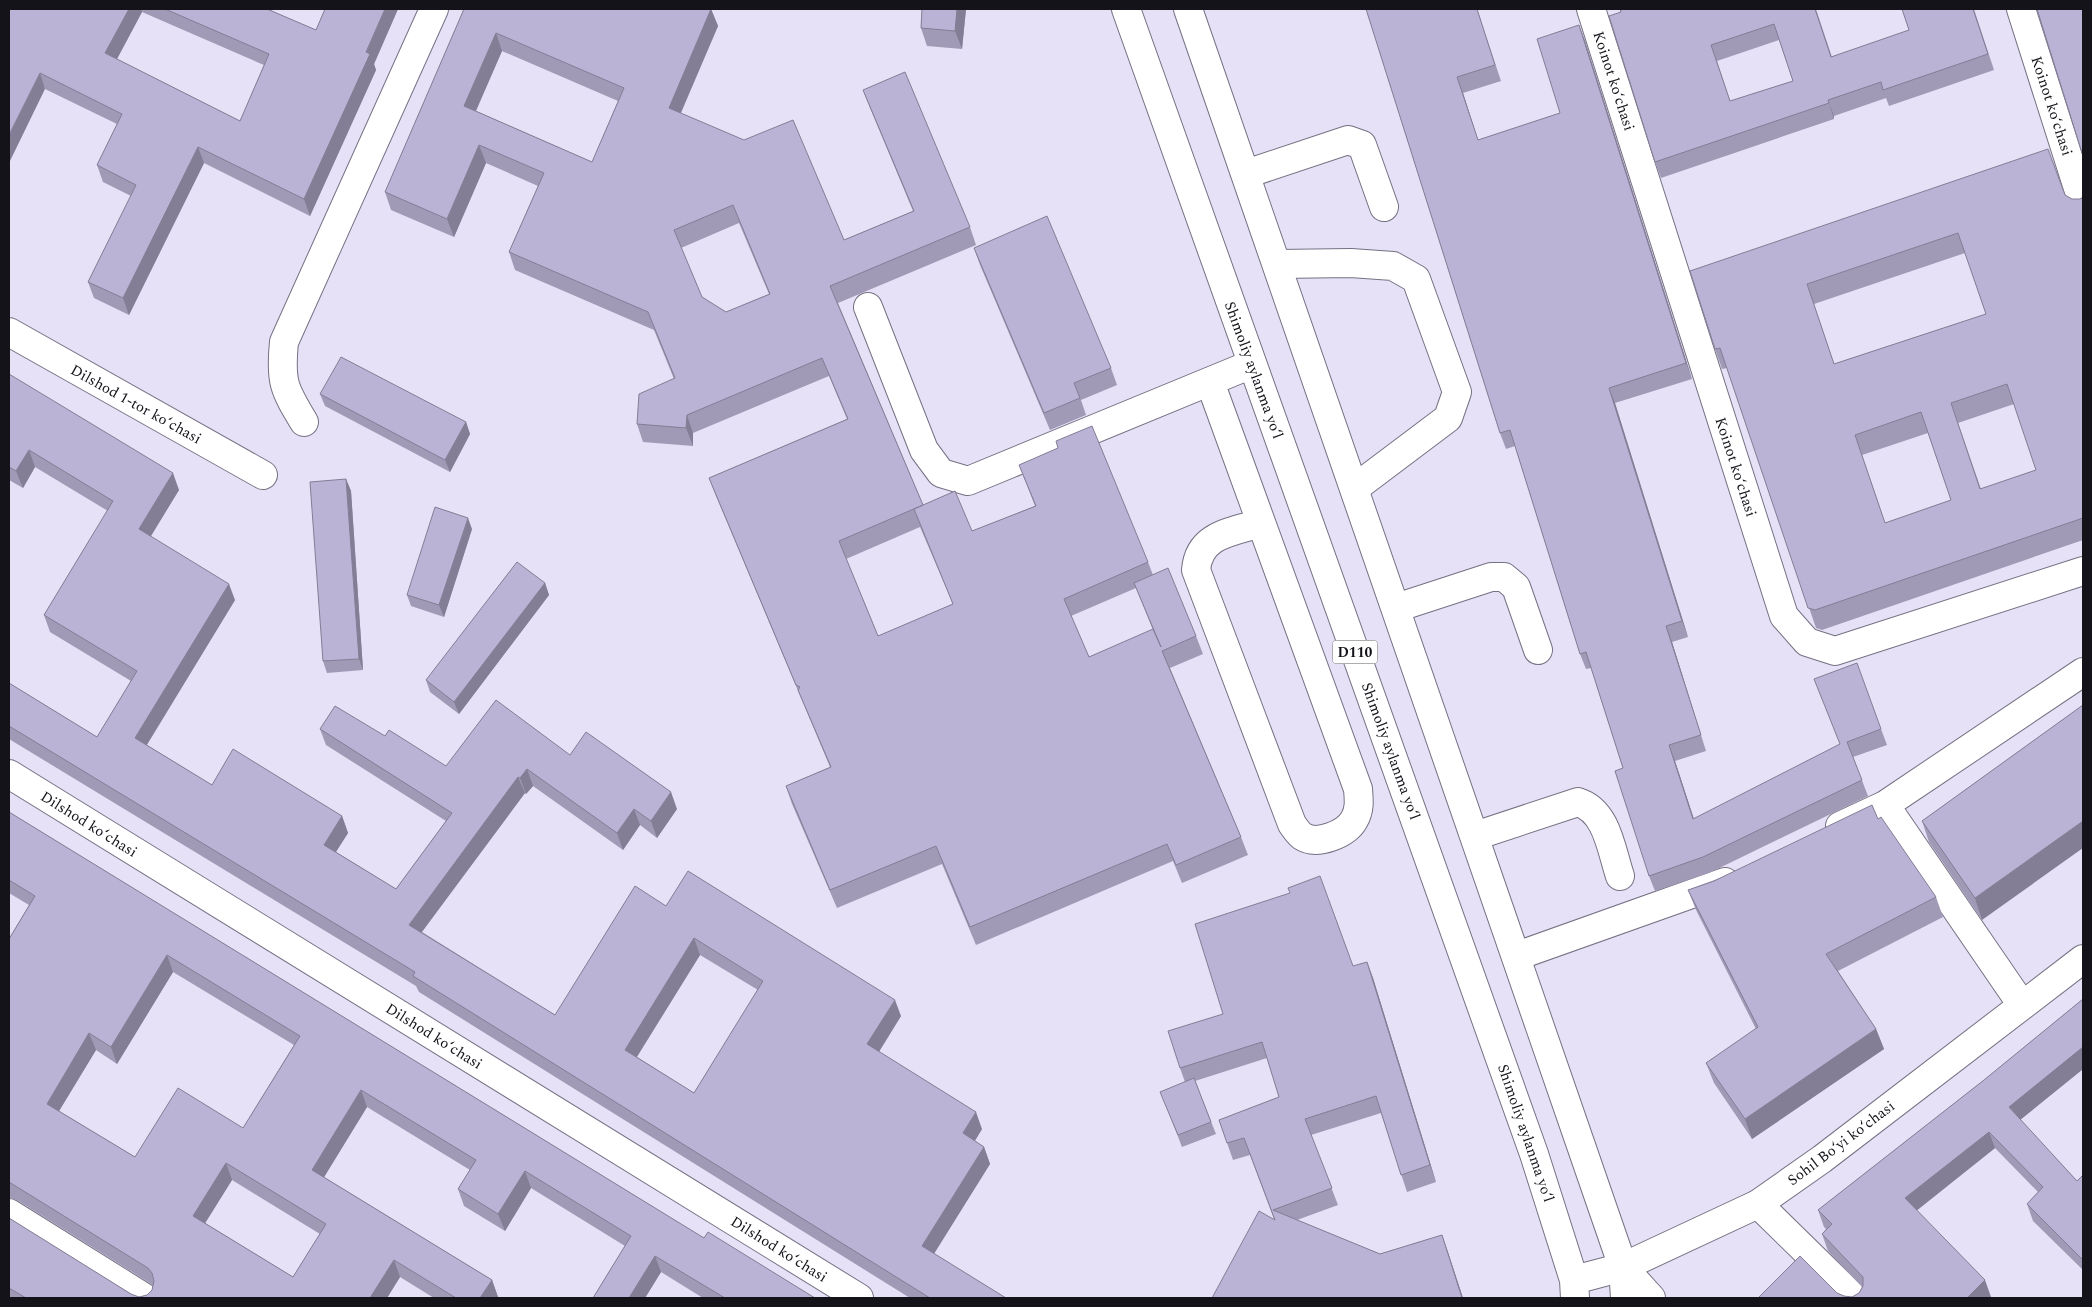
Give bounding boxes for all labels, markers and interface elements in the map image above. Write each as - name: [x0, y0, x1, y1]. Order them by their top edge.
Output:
- street label: Koinot koʻchasi: [1587, 28, 1640, 134]
- street label: Koinot koʻchasi: [2025, 53, 2078, 159]
- street label: Shimoliy aylanma yoʻl: [1218, 298, 1289, 442]
- street label: Dilshod 1-tor koʻchasi: [66, 359, 206, 450]
- street label: Koinot koʻchasi: [1709, 414, 1762, 520]
- road number: D110: [1332, 640, 1378, 664]
- street label: Shimoliy aylanma yoʻl: [1355, 679, 1426, 823]
- street label: Dilshod koʻchasi: [36, 785, 142, 863]
- street label: Dilshod koʻchasi: [381, 997, 487, 1075]
- street label: Shimoliy aylanma yoʻl: [1491, 1061, 1560, 1205]
- street label: Sohil Boʻyi koʻchasi: [1783, 1095, 1900, 1192]
- street label: Dilshod koʻchasi: [726, 1210, 832, 1288]

